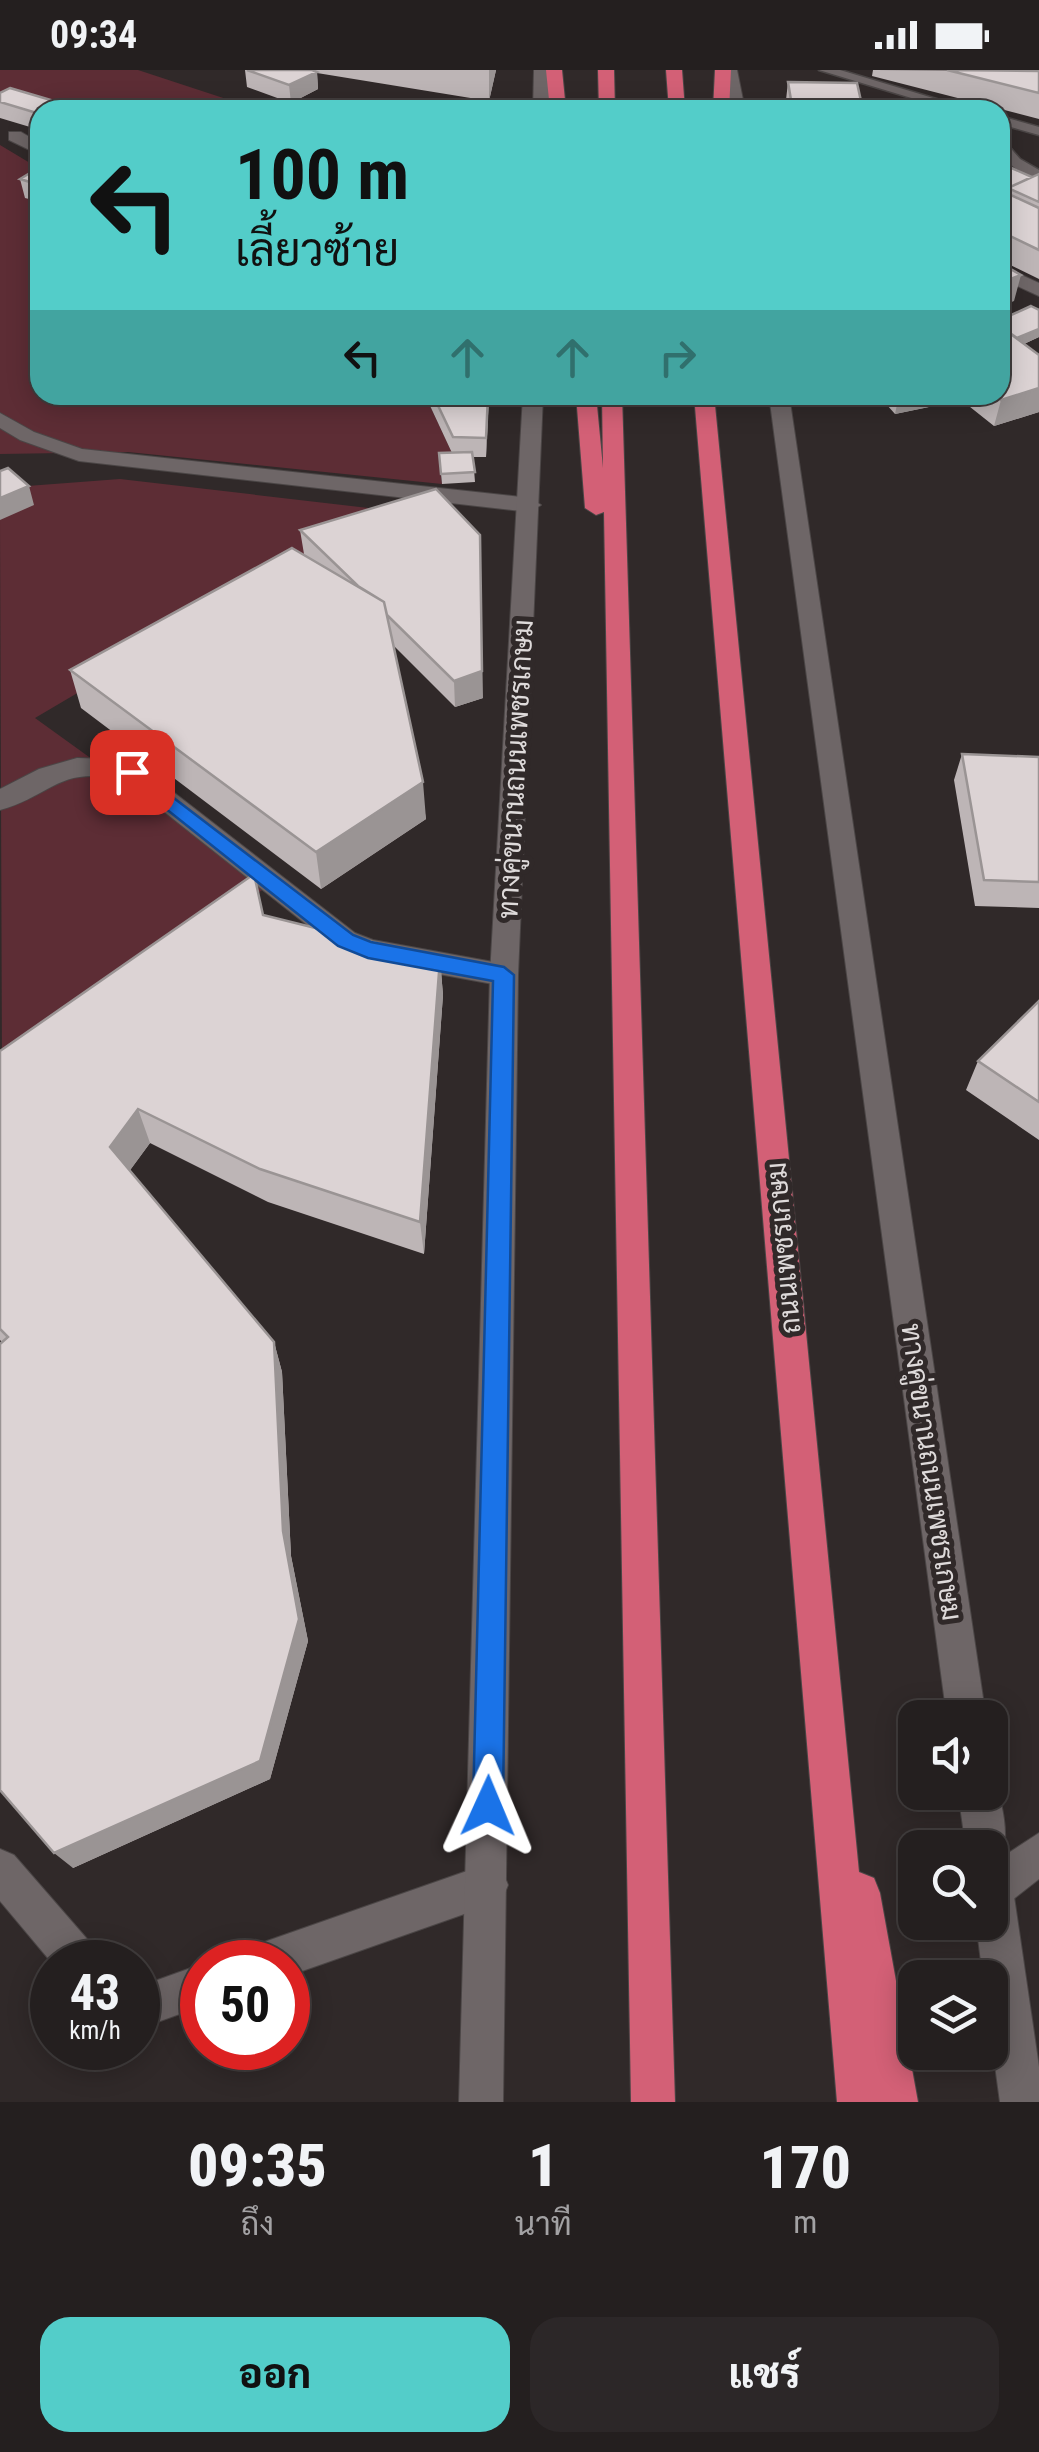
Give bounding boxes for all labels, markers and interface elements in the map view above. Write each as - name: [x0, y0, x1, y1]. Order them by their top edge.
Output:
- text: 09:34: [50, 13, 137, 57]
- text: 100 m: [235, 134, 409, 216]
- icon: left: [70, 140, 200, 270]
- text: เลี้ยวซ้าย: [235, 224, 399, 277]
- icon: left: [335, 330, 390, 385]
- icon: ahead: [440, 330, 495, 385]
- icon: ahead: [545, 330, 600, 385]
- icon: right: [650, 330, 705, 385]
- street label: ทางคู่ขนานถนนเพชรเกษม: [490, 618, 543, 920]
- pin: [90, 730, 175, 815]
- icon: arrive: [105, 745, 160, 800]
- street label: ถนนเพชรเกษม: [760, 1161, 807, 1335]
- street label: ทางคู่ขนานถนนเพชรเกษม: [891, 1321, 970, 1623]
- map controls: [898, 1700, 1008, 2070]
- button: sound: [898, 1700, 1008, 1810]
- position arrow: [436, 1754, 540, 1858]
- button: search: [898, 1830, 1008, 1940]
- speed limit sign: 50: [180, 1940, 310, 2070]
- button: layers: [898, 1960, 1008, 2070]
- text: 43: [70, 1964, 120, 2022]
- text: km/h: [69, 2016, 121, 2045]
- text: 09:35: [188, 2130, 327, 2201]
- text: 1: [528, 2130, 558, 2201]
- text: 170: [760, 2132, 851, 2203]
- text: m: [793, 2203, 817, 2241]
- text: ถึง: [241, 2205, 274, 2243]
- text: นาที: [515, 2205, 572, 2243]
- button: ออก: [40, 2317, 510, 2432]
- button: แชร์: [530, 2317, 999, 2432]

